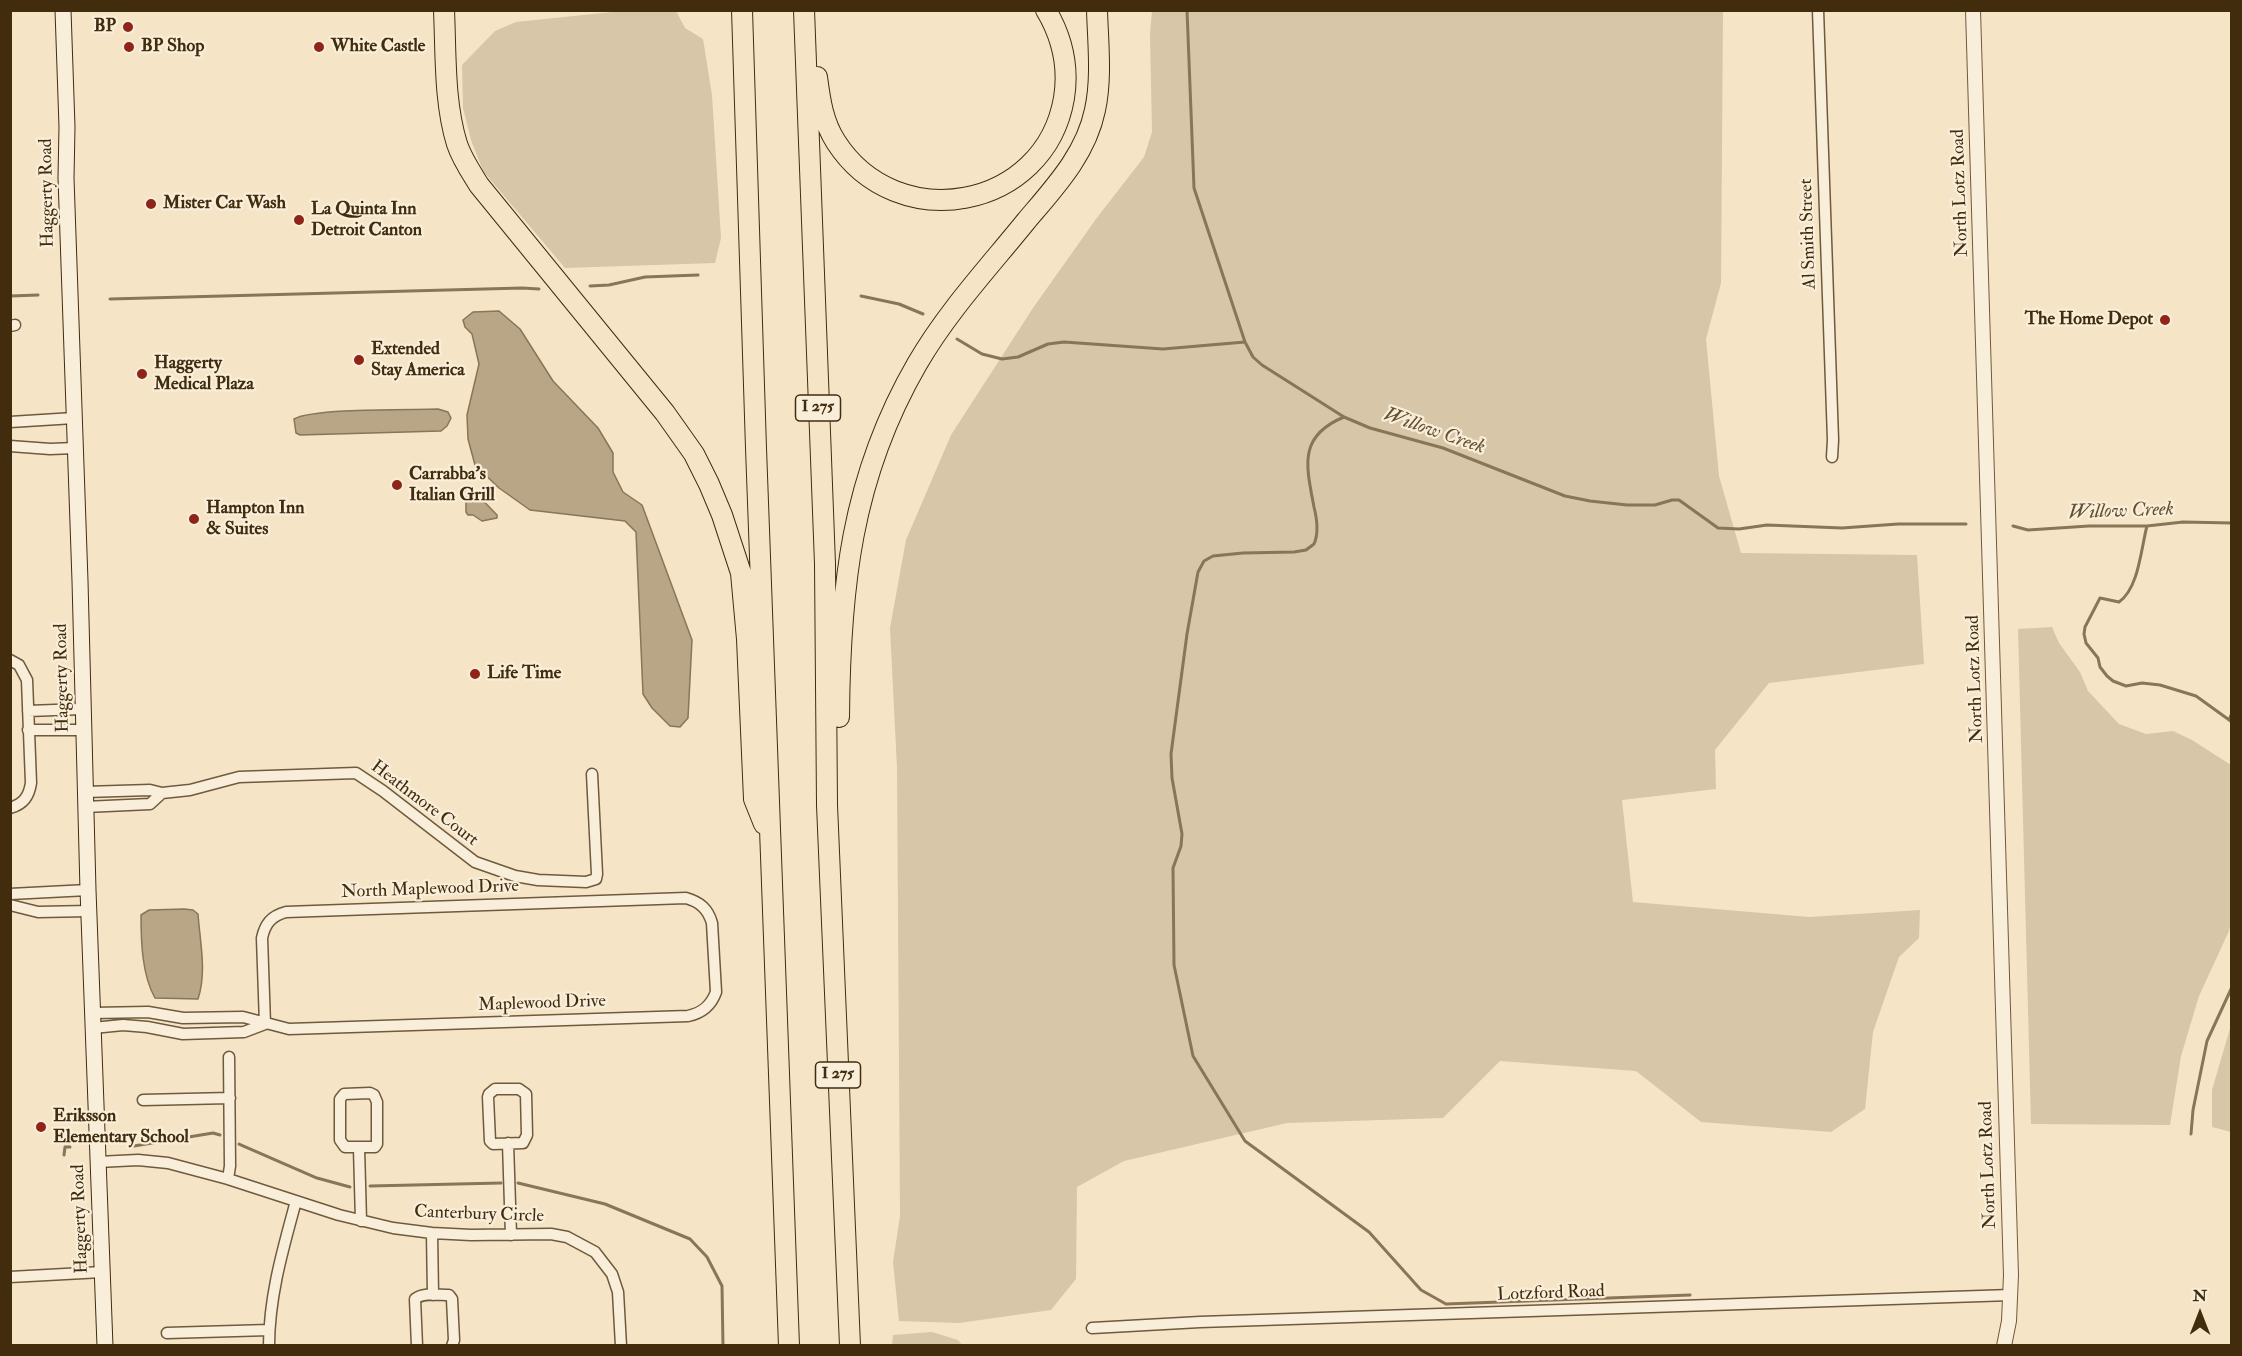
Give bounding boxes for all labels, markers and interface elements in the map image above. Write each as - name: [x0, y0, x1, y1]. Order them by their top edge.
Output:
- place label: BP: [94, 16, 116, 38]
- marker: BP: [121, 20, 135, 34]
- place label: BP Shop: [141, 36, 204, 58]
- place label: White Castle: [331, 36, 425, 58]
- marker: BP Shop: [122, 40, 136, 54]
- marker: White Castle: [312, 40, 326, 54]
- street label: North Lotz Road: [1948, 129, 1974, 257]
- street label: Haggerty Road: [36, 138, 60, 248]
- street label: Al Smith Street: [1796, 178, 1822, 290]
- place label: Mister Car Wash: [163, 193, 286, 215]
- marker: Mister Car Wash: [144, 197, 158, 211]
- place label: La Quinta Inn Detroit Canton: [311, 199, 422, 242]
- marker: La Quinta Inn Detroit Canton: [292, 213, 306, 227]
- place label: The Home Depot: [2025, 309, 2153, 331]
- marker: The Home Depot: [2158, 313, 2172, 327]
- place label: Extended Stay America: [371, 339, 465, 382]
- place label: Haggerty Medical Plaza: [154, 353, 254, 395]
- marker: Extended Stay America: [352, 353, 366, 367]
- marker: Haggerty Medical Plaza: [135, 367, 149, 381]
- road number: I 275: [796, 395, 840, 421]
- water label: Willow Creek: [1380, 403, 1488, 461]
- place label: Carrabba's Italian Grill: [409, 464, 495, 506]
- marker: Carrabba's Italian Grill: [390, 478, 404, 492]
- place label: Hampton Inn & Suites: [206, 498, 304, 540]
- water label: Willow Creek: [2068, 498, 2174, 526]
- marker: Hampton Inn & Suites: [187, 512, 201, 526]
- street label: North Lotz Road: [1963, 615, 1989, 743]
- street label: Haggerty Road: [51, 623, 75, 733]
- place label: Life Time: [487, 663, 561, 685]
- marker: Life Time: [468, 667, 482, 681]
- street label: Heathmore Court: [366, 757, 482, 851]
- street label: North Maplewood Drive: [341, 876, 519, 904]
- street label: Maplewood Drive: [478, 991, 606, 1017]
- road number: I 275: [816, 1062, 860, 1088]
- street label: North Lotz Road: [1976, 1101, 2002, 1229]
- place label: Eriksson Elementary School: [53, 1106, 189, 1148]
- marker: Eriksson Elementary School: [34, 1120, 48, 1134]
- street label: Haggerty Road: [68, 1164, 94, 1274]
- street label: Canterbury Circle: [414, 1202, 544, 1228]
- street label: Lotzford Road: [1497, 1281, 1605, 1307]
- north arrow: [2170, 1284, 2230, 1344]
- text: N: [2193, 1286, 2207, 1306]

